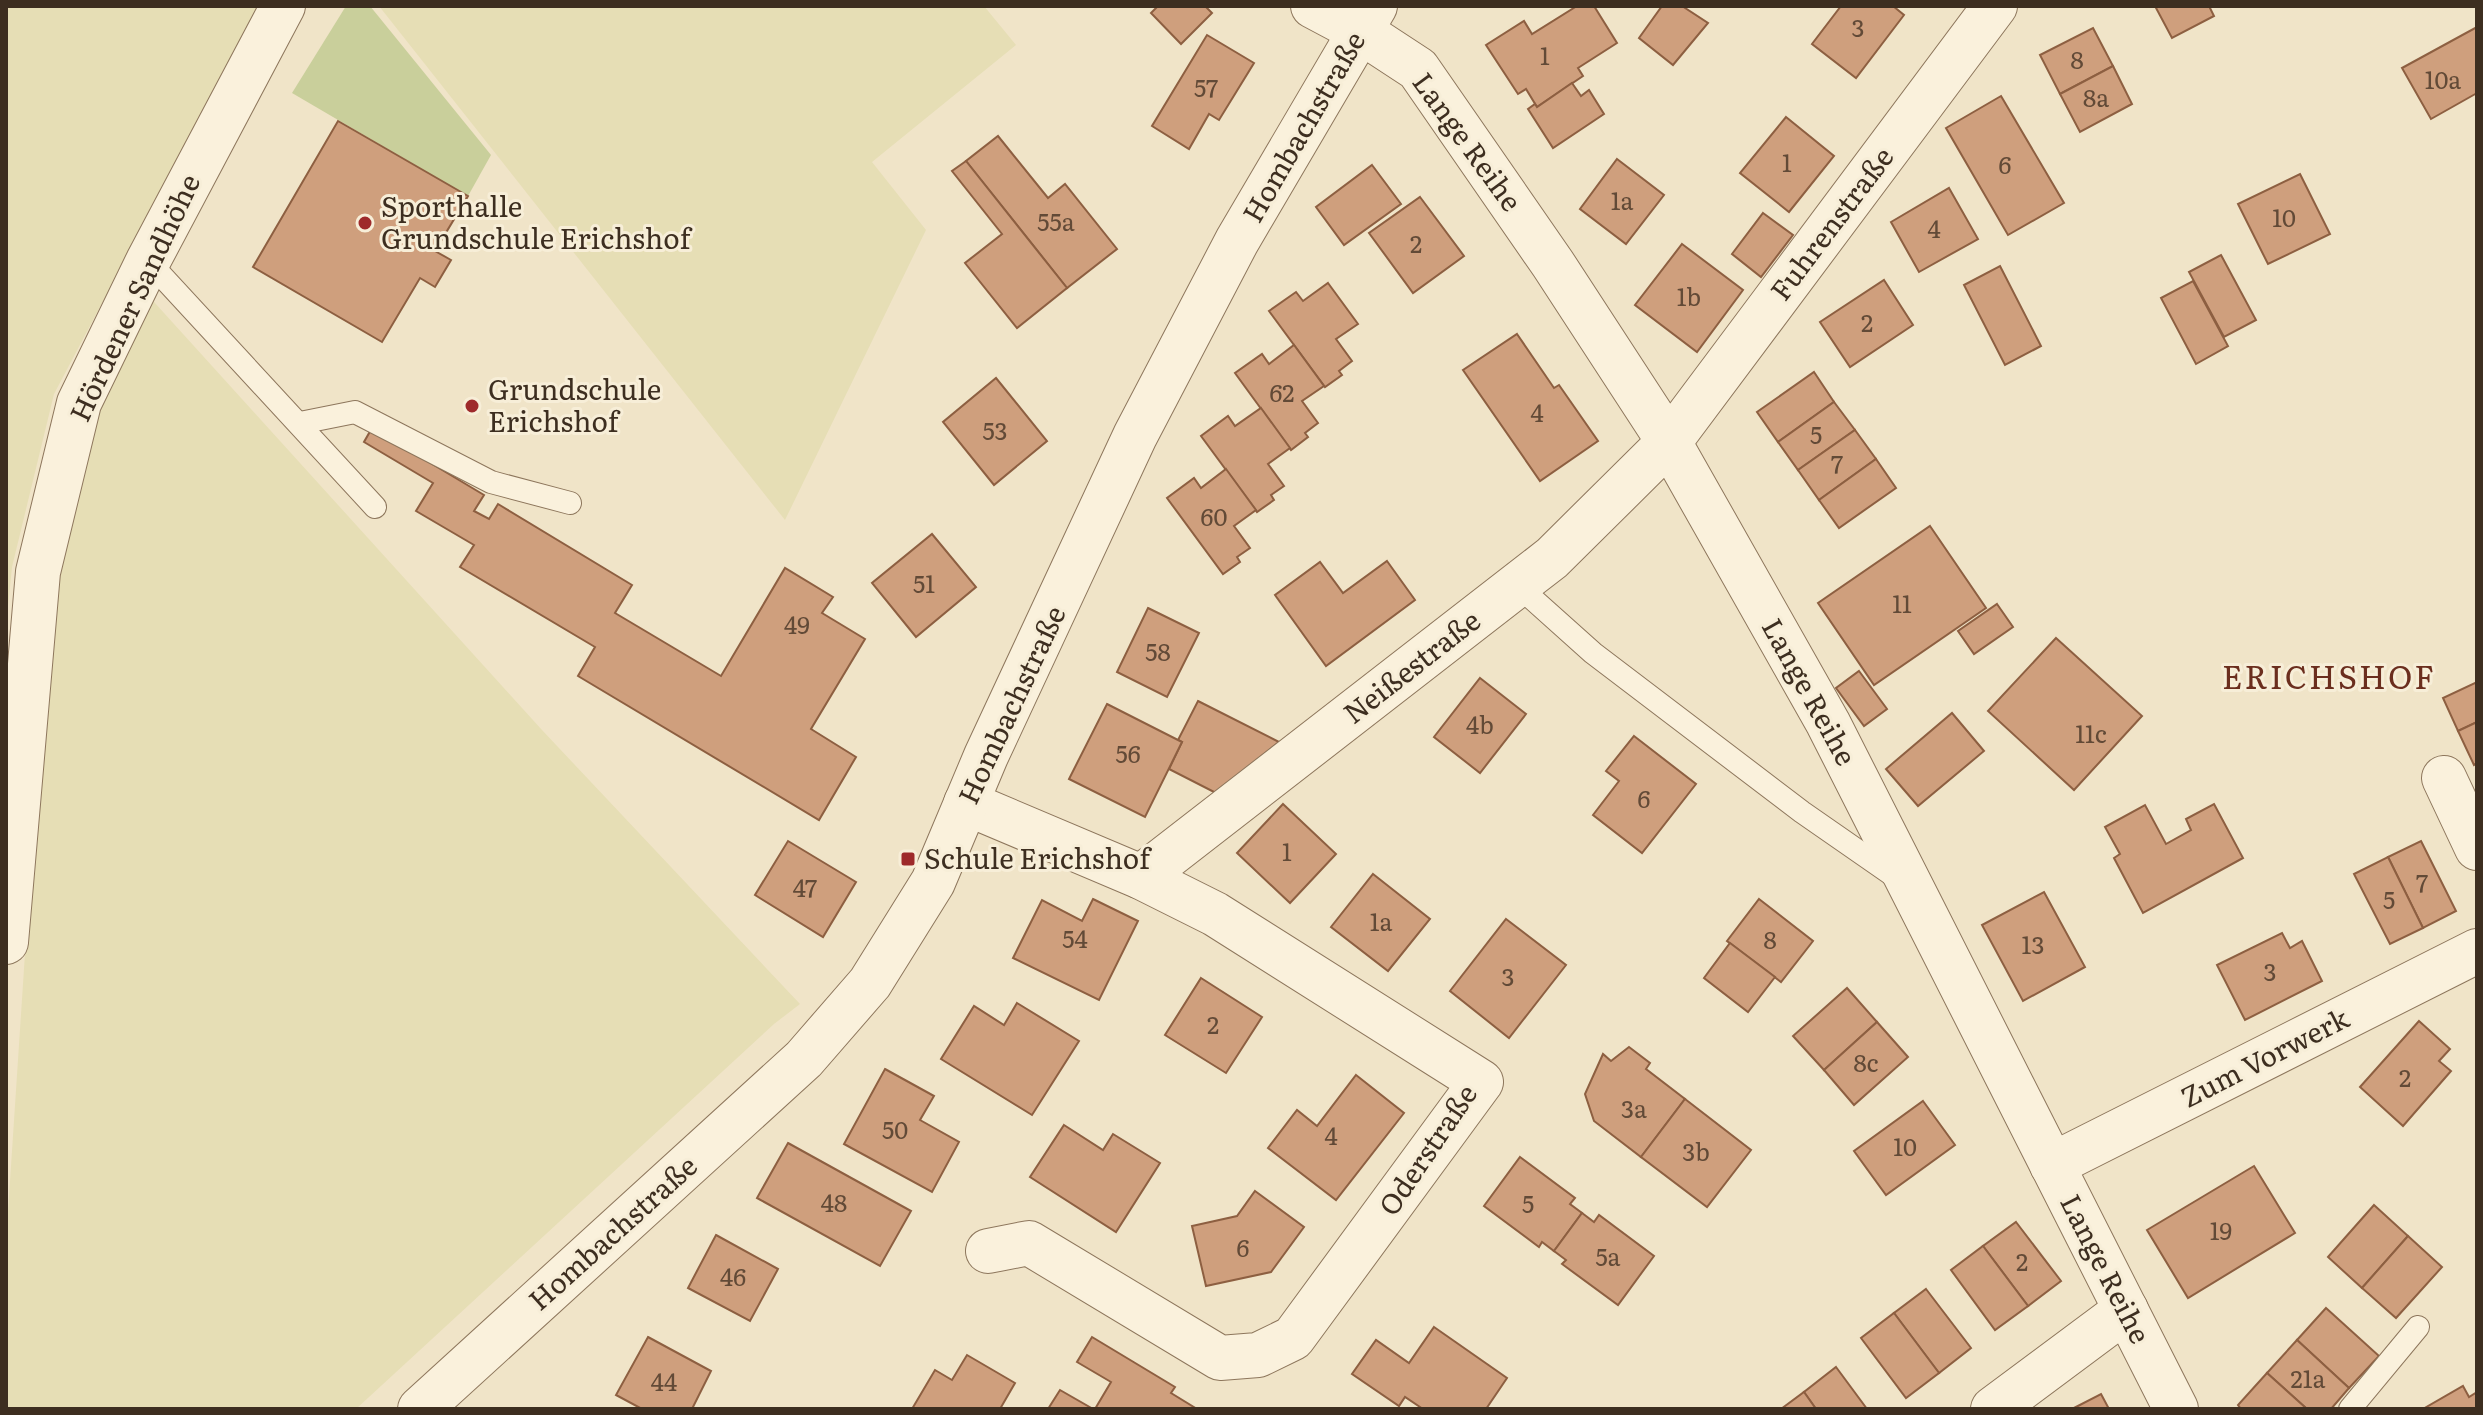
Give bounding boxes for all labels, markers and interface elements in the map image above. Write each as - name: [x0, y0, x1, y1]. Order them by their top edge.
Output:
- house number: 3: [1851, 9, 1865, 44]
- street label: Hombachstraße: [1230, 23, 1374, 229]
- house number: 1: [1540, 37, 1550, 72]
- house number: 8: [2070, 41, 2084, 76]
- house number: 10a: [2425, 61, 2461, 96]
- street label: Lange Reihe: [1404, 63, 1533, 219]
- house number: 57: [1194, 69, 1218, 104]
- house number: 8a: [2083, 79, 2109, 114]
- street label: Fuhrenstraße: [1759, 137, 1902, 309]
- house number: 1: [1782, 144, 1792, 179]
- house number: 6: [1999, 146, 2012, 181]
- street label: Hördener Sandhöhe: [57, 166, 209, 428]
- house number: 1a: [1611, 182, 1633, 217]
- place label: Sporthalle Grundschule Erichshof: [381, 184, 693, 258]
- house number: 10: [2272, 199, 2296, 234]
- house number: 55a: [1037, 203, 1075, 238]
- house number: 4: [1927, 210, 1941, 245]
- marker: Sporthalle Grundschule Erichshof: [356, 214, 374, 232]
- house number: 2: [1410, 225, 1422, 260]
- house number: 1b: [1677, 278, 1701, 313]
- house number: 2: [1861, 304, 1873, 339]
- place label: Grundschule Erichshof: [488, 367, 661, 441]
- house number: 62: [1269, 374, 1295, 409]
- house number: 4: [1530, 394, 1544, 429]
- marker: Grundschule Erichshof: [463, 397, 481, 415]
- house number: 53: [982, 412, 1008, 447]
- house number: 5: [1810, 416, 1822, 451]
- house number: 7: [1831, 445, 1843, 480]
- house number: 60: [1201, 498, 1228, 533]
- house number: 51: [913, 565, 935, 600]
- house number: 11: [1892, 585, 1912, 620]
- street label: Hombachstraße: [946, 598, 1075, 810]
- street label: Neißestraße: [1333, 598, 1488, 732]
- house number: 49: [784, 606, 810, 641]
- street label: Lange Reihe: [1753, 610, 1869, 772]
- house number: 58: [1145, 633, 1171, 668]
- district label: ERICHSHOF: [2222, 651, 2436, 699]
- house number: 4b: [1466, 706, 1494, 741]
- house number: 11c: [2075, 715, 2107, 750]
- house number: 56: [1115, 735, 1141, 770]
- house number: 6: [1638, 780, 1651, 815]
- house number: 1: [1282, 833, 1292, 868]
- place label: Schule Erichshof: [924, 836, 1152, 878]
- marker: Schule Erichshof: [899, 850, 917, 868]
- house number: 7: [2416, 864, 2428, 899]
- house number: 47: [793, 869, 817, 904]
- house number: 5: [2383, 881, 2395, 916]
- house number: 1a: [1370, 903, 1392, 938]
- house number: 54: [1062, 920, 1088, 955]
- house number: 8: [1763, 921, 1777, 956]
- house number: 13: [2022, 926, 2044, 961]
- house number: 3: [2263, 953, 2277, 988]
- house number: 3: [1501, 958, 1515, 993]
- street label: Zum Vorwerk: [2173, 995, 2356, 1117]
- house number: 2: [1207, 1006, 1219, 1041]
- house number: 8c: [1853, 1044, 1879, 1079]
- house number: 2: [2399, 1059, 2411, 1094]
- street label: Oderstraße: [1367, 1075, 1486, 1223]
- house number: 3a: [1621, 1090, 1647, 1125]
- house number: 50: [882, 1111, 908, 1146]
- house number: 4: [1324, 1117, 1338, 1152]
- house number: 10: [1893, 1128, 1917, 1163]
- house number: 3b: [1682, 1133, 1710, 1168]
- street label: Hombachstraße: [518, 1144, 705, 1319]
- house number: 48: [821, 1184, 847, 1219]
- house number: 5: [1522, 1185, 1534, 1220]
- street label: Lange Reihe: [2051, 1186, 2162, 1350]
- house number: 19: [2210, 1212, 2232, 1247]
- house number: 6: [1237, 1229, 1250, 1264]
- house number: 5a: [1595, 1238, 1621, 1273]
- house number: 2: [2016, 1243, 2028, 1278]
- house number: 46: [720, 1258, 746, 1293]
- house number: 21a: [2291, 1360, 2325, 1395]
- house number: 44: [651, 1363, 677, 1398]

